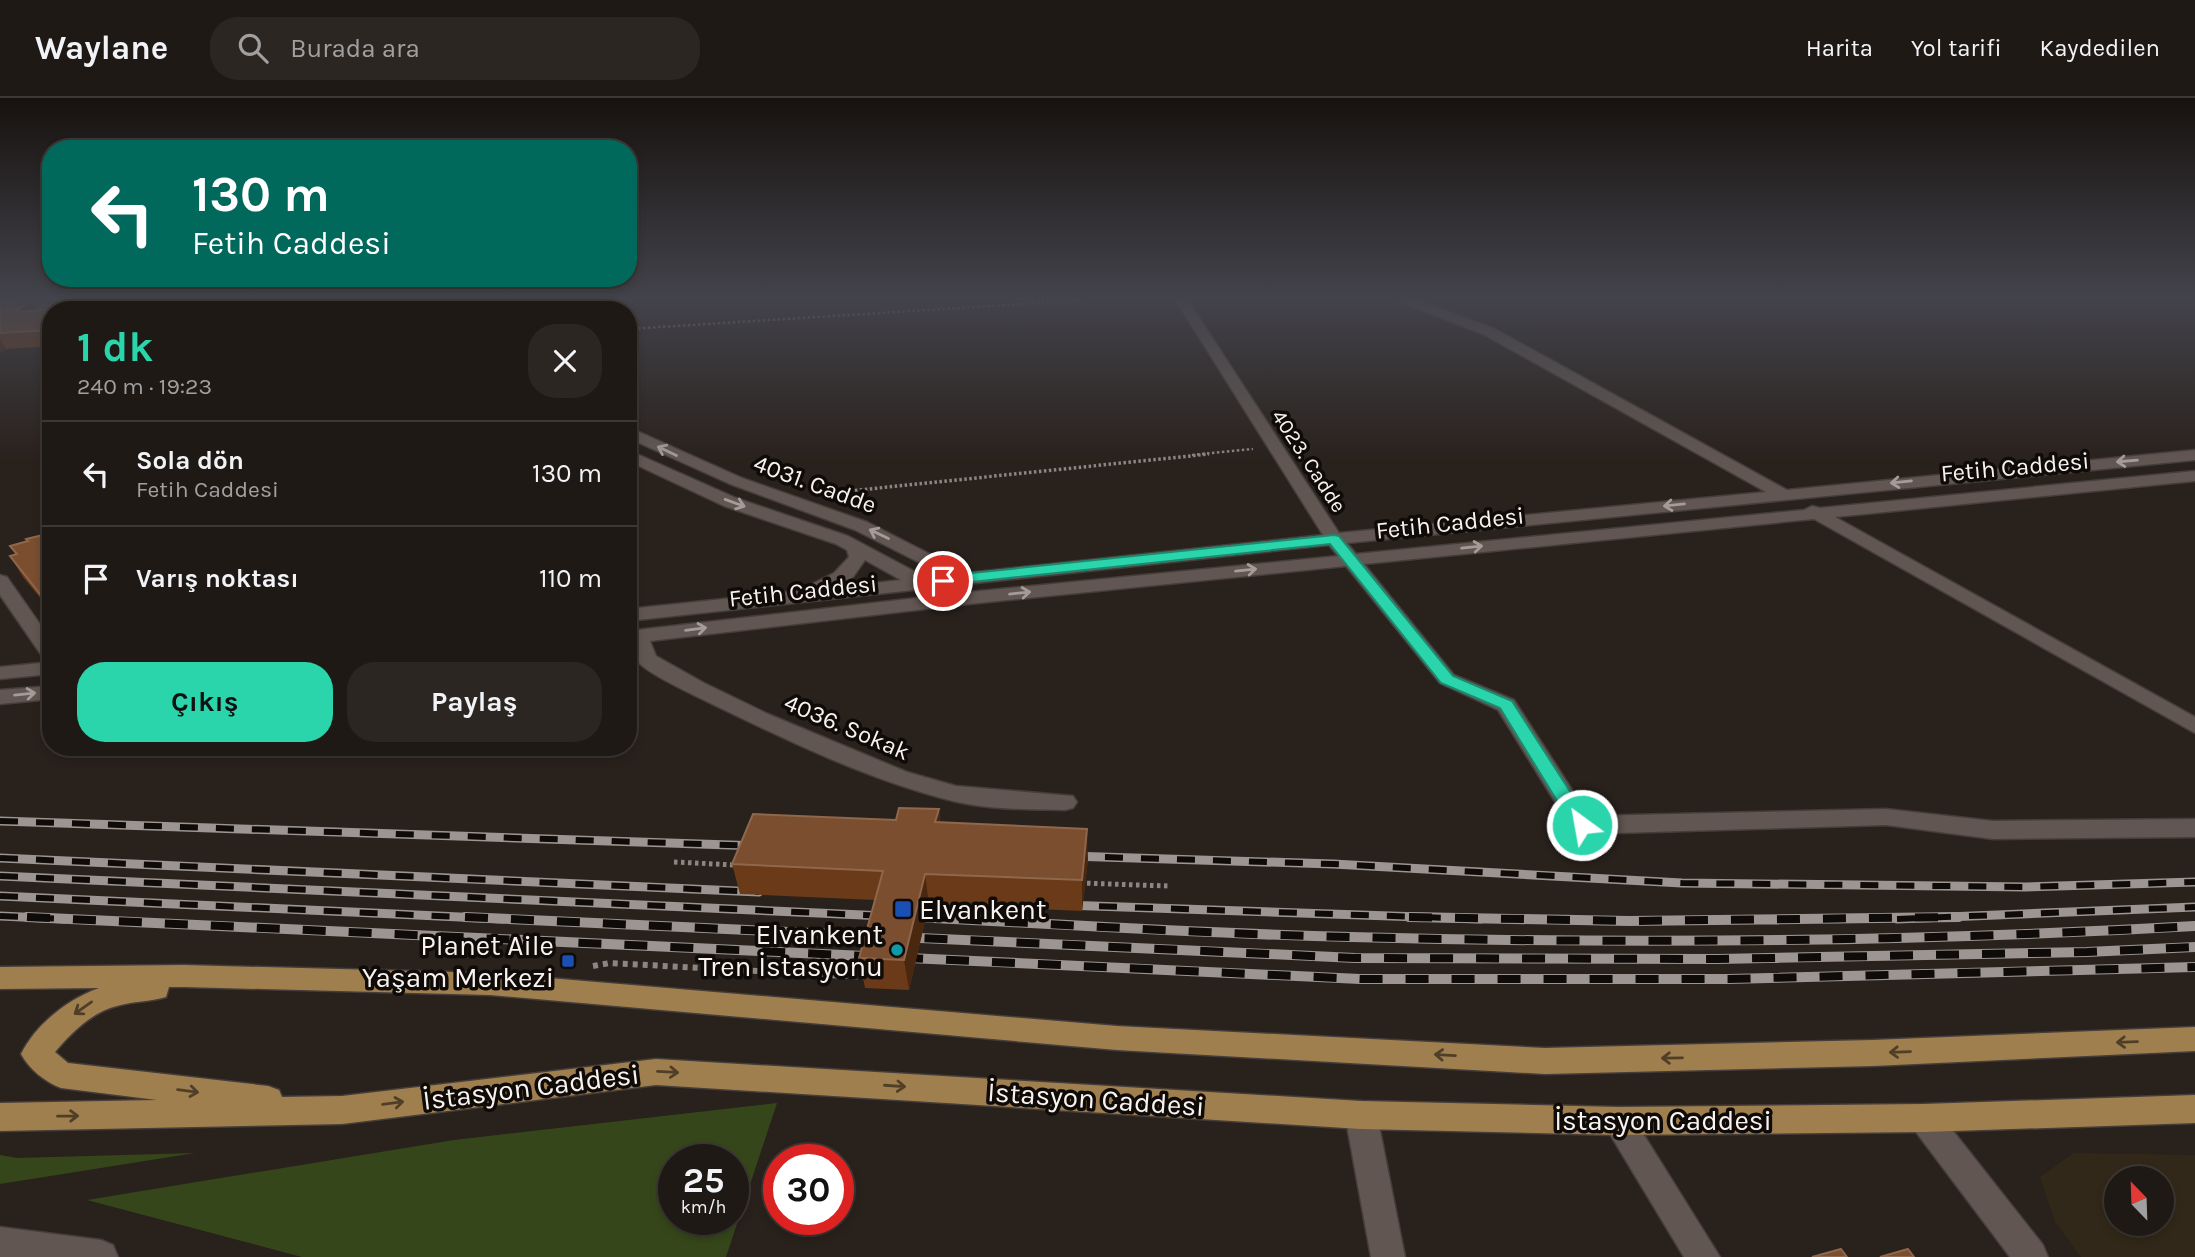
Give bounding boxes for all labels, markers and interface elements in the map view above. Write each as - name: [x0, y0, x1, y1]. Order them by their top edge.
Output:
- search box: [210, 17, 700, 80]
- text: Waylane: [35, 29, 168, 67]
- icon: search: [234, 29, 272, 67]
- text: Burada ara: [290, 33, 420, 64]
- text: Harita: [1806, 34, 1873, 62]
- text: Yol tarifi: [1911, 34, 2002, 62]
- text: Kaydedilen: [2040, 34, 2160, 62]
- text: 130 m: [192, 166, 330, 223]
- icon: left: [77, 168, 168, 259]
- text: Fetih Caddesi: [192, 225, 391, 262]
- text: 1 dk: [77, 322, 153, 372]
- button: close: [528, 324, 602, 398]
- text: 240 m · 19:23: [77, 373, 212, 400]
- street label: 4023. Cadde: [1267, 405, 1351, 517]
- one-way arrow: [657, 444, 678, 457]
- text: Sola dön: [136, 445, 244, 476]
- street label: Fetih Caddesi: [1940, 447, 2090, 487]
- street label: 4031. Cadde: [750, 449, 880, 519]
- icon: left: [77, 455, 115, 493]
- one-way arrow: [2116, 455, 2139, 468]
- text: 130 m: [532, 458, 602, 489]
- text: Fetih Caddesi: [136, 476, 279, 503]
- one-way arrow: [1890, 476, 1912, 489]
- one-way arrow: [724, 498, 746, 510]
- one-way arrow: [1663, 498, 1686, 511]
- street label: Fetih Caddesi: [1374, 501, 1526, 545]
- one-way arrow: [869, 527, 890, 541]
- one-way arrow: [1460, 540, 1483, 553]
- pin: [913, 551, 973, 611]
- icon: arrive: [77, 560, 115, 598]
- icon: arrive: [924, 562, 962, 600]
- text: Varış noktası: [136, 563, 299, 594]
- text: 110 m: [539, 563, 602, 594]
- one-way arrow: [1234, 563, 1257, 576]
- street label: Fetih Caddesi: [727, 569, 879, 613]
- one-way arrow: [1008, 587, 1030, 600]
- one-way arrow: [684, 622, 707, 635]
- button: Çıkış: [77, 662, 333, 742]
- button: Paylaş: [347, 662, 602, 742]
- one-way arrow: [14, 687, 36, 700]
- street label: 4036. Sokak: [780, 688, 914, 766]
- position arrow: [1545, 788, 1619, 862]
- place label: Elvankent: [919, 893, 1047, 926]
- marker: Elvankent: [893, 899, 913, 919]
- place label: Elvankent Tren İstasyonu: [698, 918, 883, 983]
- place label: Planet Aile Yaşam Merkezi: [362, 929, 554, 994]
- marker: Elvankent Tren İstasyonu: [889, 942, 905, 958]
- marker: Planet Aile Yaşam Merkezi: [560, 953, 576, 969]
- one-way arrow: [74, 1001, 93, 1015]
- one-way arrow: [2116, 1035, 2139, 1048]
- one-way arrow: [1888, 1045, 1911, 1058]
- one-way arrow: [1434, 1049, 1457, 1062]
- one-way arrow: [1661, 1051, 1684, 1064]
- street label: İstasyon Caddesi: [421, 1057, 641, 1117]
- one-way arrow: [656, 1066, 679, 1079]
- street label: İstasyon Caddesi: [986, 1075, 1206, 1123]
- one-way arrow: [883, 1080, 906, 1093]
- one-way arrow: [176, 1084, 199, 1097]
- one-way arrow: [381, 1097, 404, 1110]
- street label: İstasyon Caddesi: [1554, 1104, 1772, 1137]
- one-way arrow: [56, 1109, 79, 1123]
- speed limit sign: 30: [763, 1144, 854, 1235]
- text: 25: [683, 1160, 724, 1201]
- north arrow: [2104, 1166, 2174, 1236]
- map controls: [2104, 1166, 2174, 1236]
- text: km/h: [681, 1196, 726, 1218]

